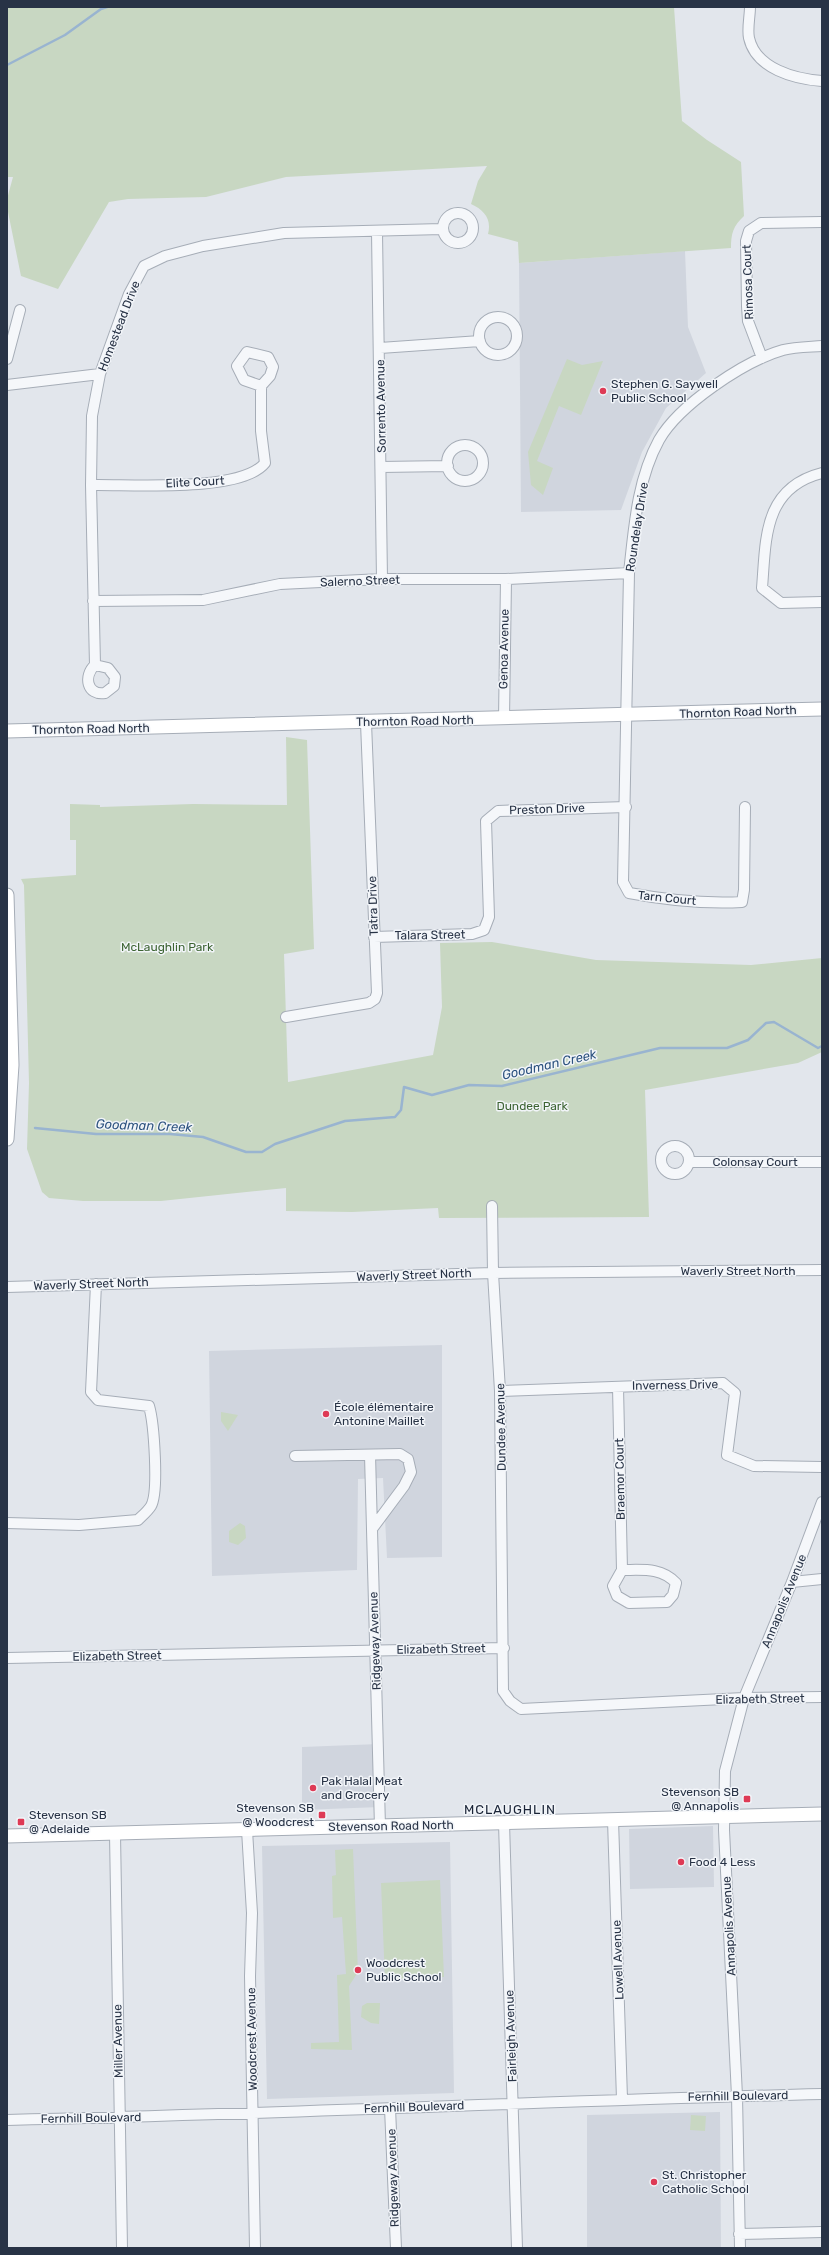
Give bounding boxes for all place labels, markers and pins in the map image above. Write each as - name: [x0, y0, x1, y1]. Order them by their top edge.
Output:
- place label: Stephen G. Saywell Public School: [611, 377, 718, 405]
- marker: Stephen G. Saywell Public School: [598, 386, 608, 396]
- place label: École élémentaire Antonine Maillet: [334, 1400, 434, 1428]
- marker: École élémentaire Antonine Maillet: [321, 1409, 331, 1419]
- place label: Pak Halal Meat and Grocery: [321, 1774, 403, 1802]
- marker: Pak Halal Meat and Grocery: [308, 1783, 318, 1793]
- place label: Stevenson SB @ Annapolis: [661, 1785, 739, 1813]
- marker: Stevenson SB @ Annapolis: [742, 1794, 752, 1804]
- place label: Stevenson SB @ Woodcrest: [236, 1801, 314, 1829]
- place label: Stevenson SB @ Adelaide: [29, 1808, 107, 1836]
- marker: Stevenson SB @ Woodcrest: [317, 1810, 327, 1820]
- marker: Stevenson SB @ Adelaide: [16, 1817, 26, 1827]
- place label: Food 4 Less: [689, 1855, 756, 1869]
- marker: Food 4 Less: [676, 1857, 686, 1867]
- place label: Woodcrest Public School: [366, 1956, 442, 1984]
- marker: Woodcrest Public School: [353, 1965, 363, 1975]
- place label: St. Christopher Catholic School: [662, 2168, 749, 2196]
- marker: St. Christopher Catholic School: [649, 2177, 659, 2187]

